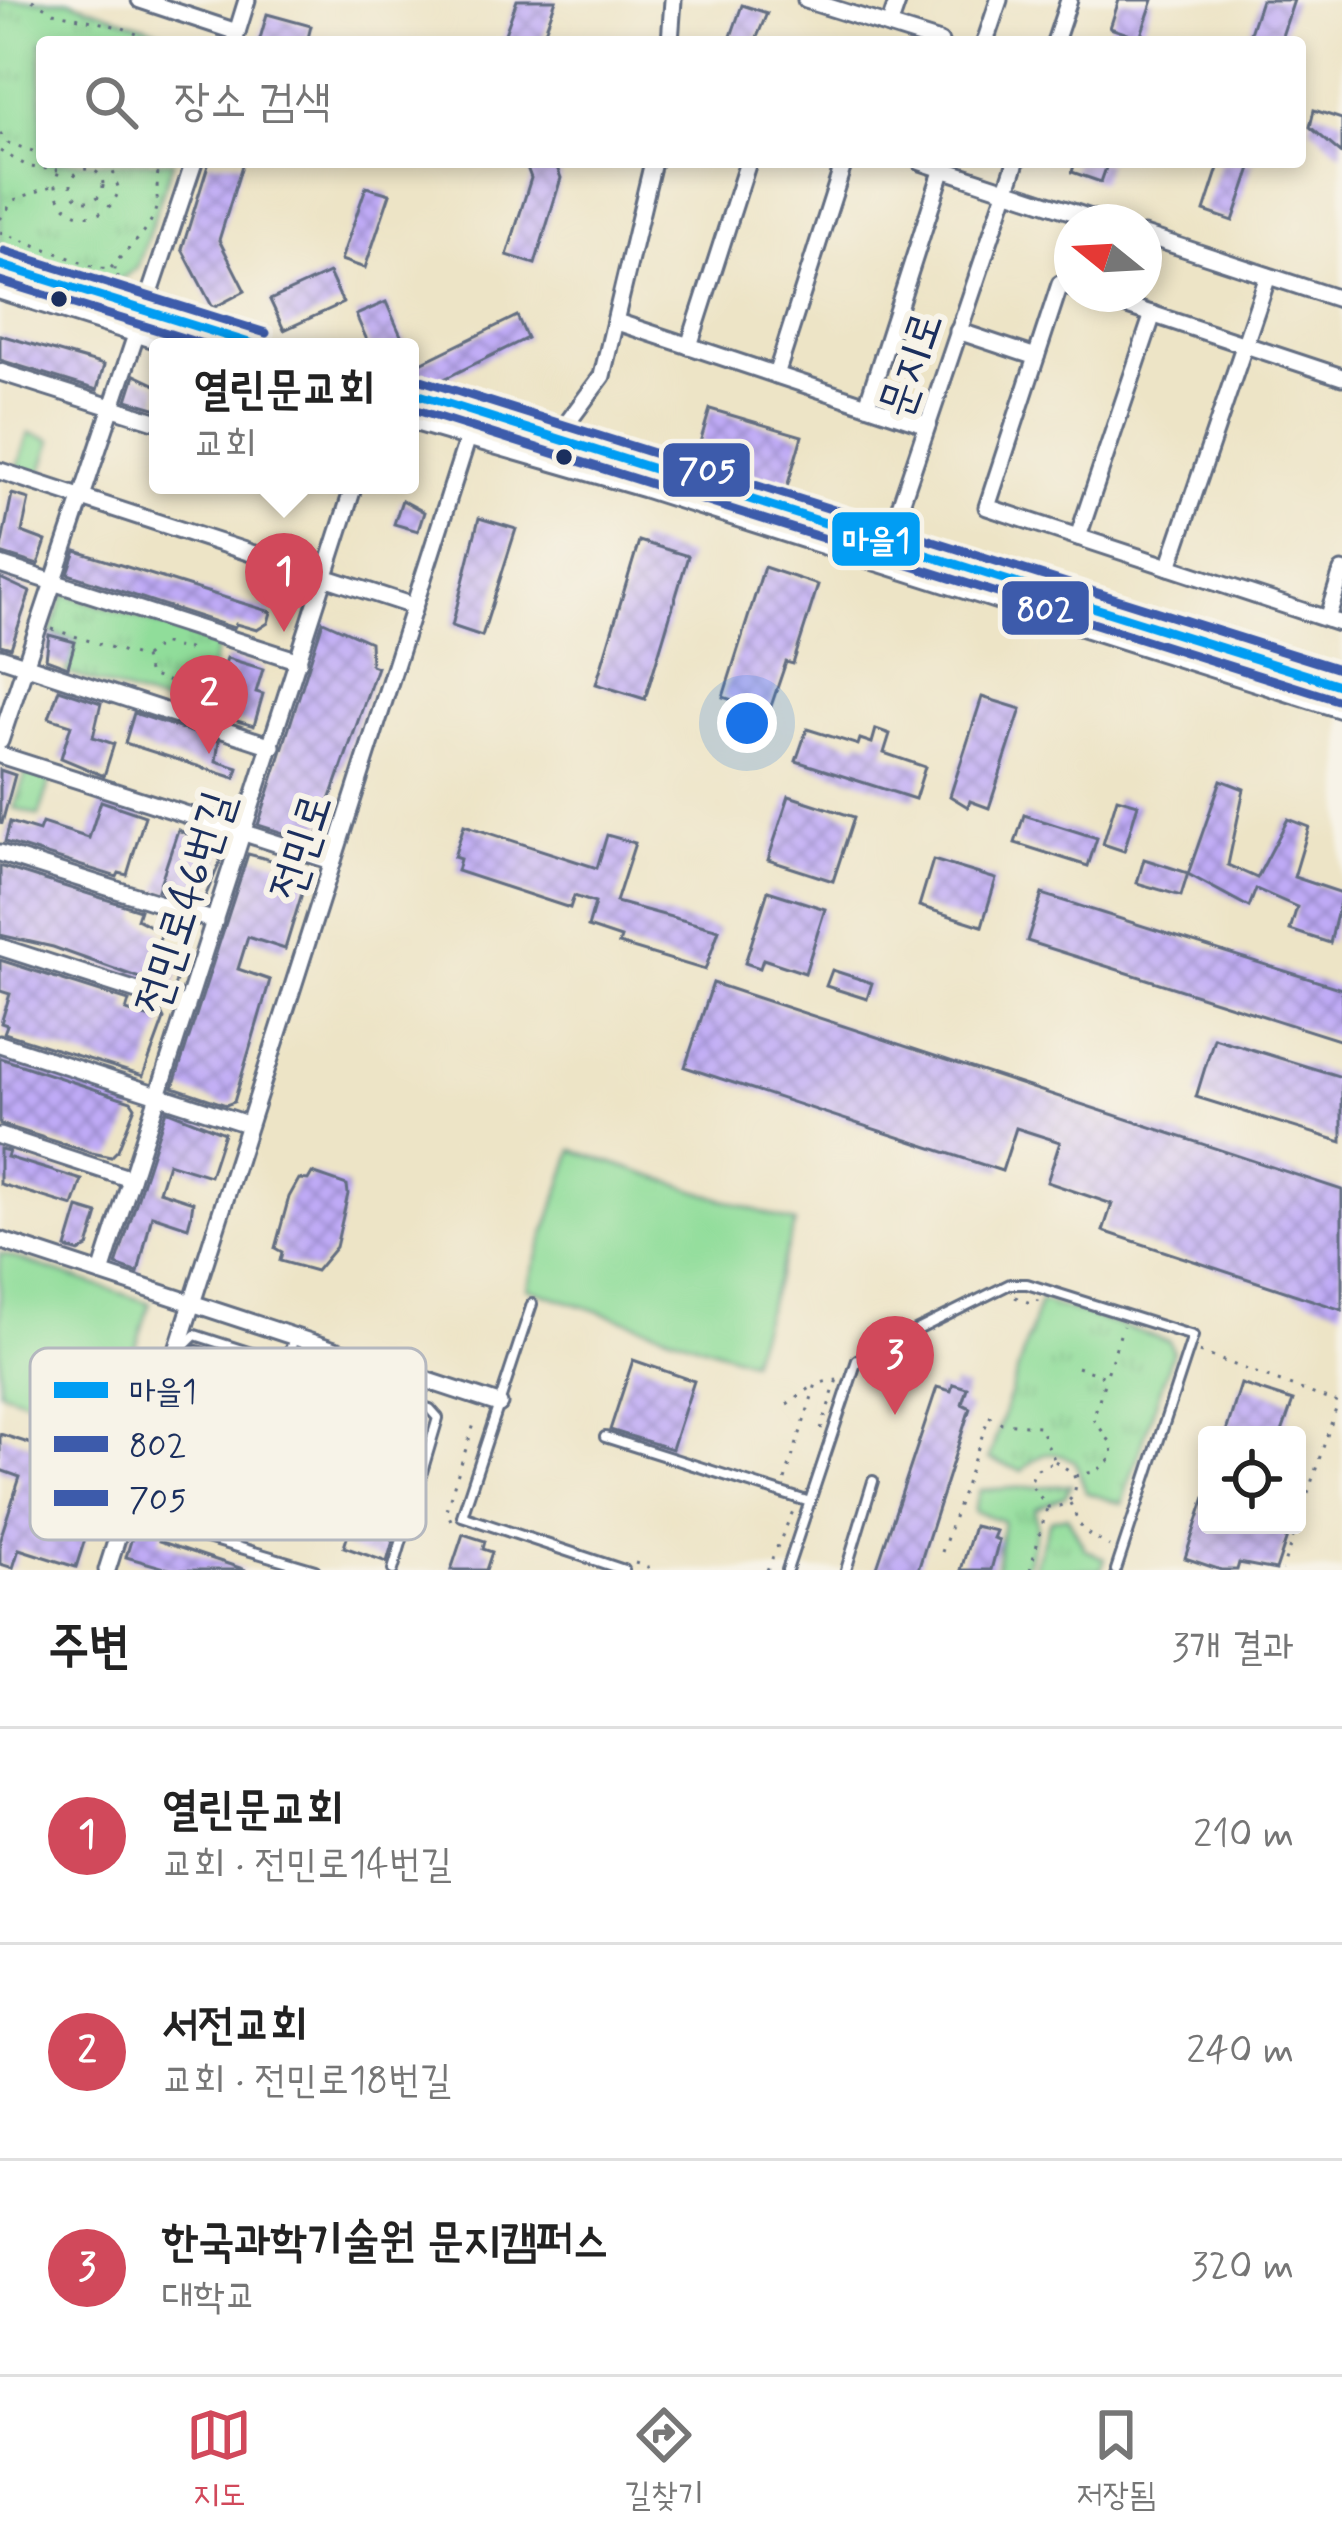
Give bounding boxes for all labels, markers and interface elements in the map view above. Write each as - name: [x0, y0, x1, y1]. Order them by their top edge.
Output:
- search box: [36, 36, 1306, 168]
- icon: search: [78, 69, 144, 135]
- text: 장소 검색: [174, 73, 331, 132]
- north arrow: [1054, 204, 1162, 312]
- unlabelled marker: [48, 288, 70, 310]
- street label: 문지로: [867, 304, 958, 426]
- popup: [149, 338, 419, 494]
- text: 열린문교회: [193, 361, 375, 420]
- text: 교회: [193, 420, 256, 471]
- line badge: 705: [661, 441, 752, 499]
- unlabelled marker: [553, 446, 575, 468]
- text: 705: [678, 450, 736, 494]
- line badge: 마을1: [830, 510, 922, 568]
- text: 마을1: [842, 520, 910, 564]
- pin: 1: [245, 533, 323, 632]
- line badge: 802: [1000, 579, 1091, 637]
- text: 802: [1016, 589, 1074, 633]
- pin: 2: [170, 655, 248, 754]
- your location: [717, 693, 777, 753]
- street label: 전민로46번길: [123, 784, 250, 1022]
- street label: 전민로: [257, 786, 347, 908]
- pin: 3: [856, 1316, 934, 1415]
- legend: [30, 1348, 426, 1540]
- text: 마을1: [129, 1371, 197, 1415]
- text: 802: [129, 1425, 186, 1469]
- map controls: [1198, 1426, 1306, 1534]
- button: locate: [1198, 1426, 1306, 1534]
- text: 705: [129, 1479, 186, 1523]
- text: 주변: [48, 1615, 130, 1681]
- text: 3개 결과: [1172, 1623, 1294, 1674]
- text: 열린문교회: [162, 1781, 343, 1840]
- text: 1: [78, 1810, 96, 1861]
- text: 210 m: [1193, 1810, 1294, 1861]
- text: 교회 · 전민로14번길: [162, 1840, 452, 1891]
- text: 서전교회: [162, 1997, 307, 2056]
- text: 2: [77, 2026, 97, 2077]
- text: 240 m: [1186, 2026, 1294, 2077]
- text: 교회 · 전민로18번길: [162, 2056, 451, 2107]
- text: 한국과학기술원 문지캠퍼스: [162, 2213, 609, 2272]
- text: 3: [78, 2242, 96, 2293]
- text: 320 m: [1191, 2242, 1294, 2293]
- text: 대학교: [162, 2272, 256, 2323]
- tab: 지도: [186, 2402, 252, 2518]
- tab: 길찾기: [624, 2402, 704, 2518]
- tab: 저장됨: [1076, 2402, 1156, 2518]

